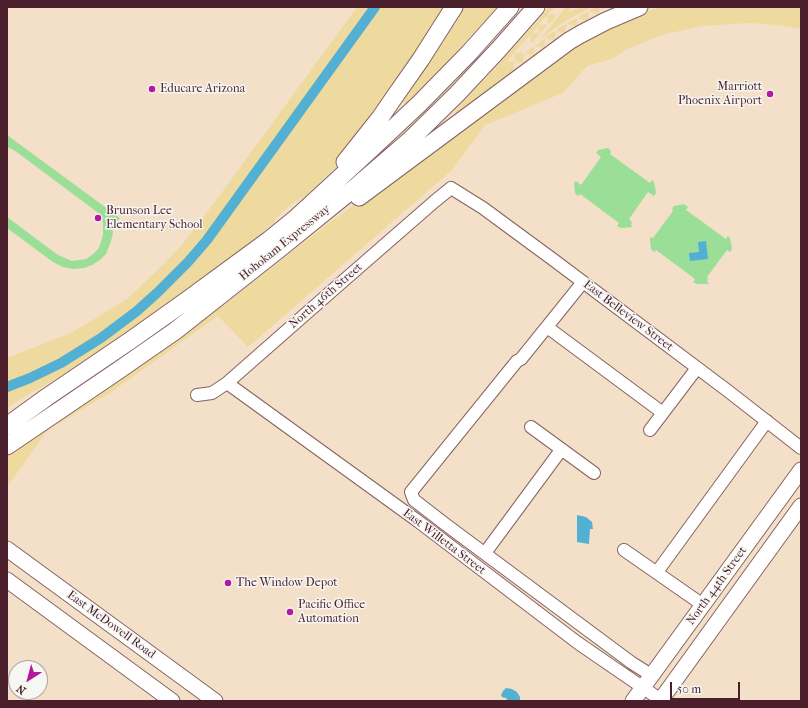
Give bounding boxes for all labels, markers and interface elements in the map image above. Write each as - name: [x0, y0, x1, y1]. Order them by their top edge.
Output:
- place label: Marriott Phoenix Airport: [678, 80, 762, 108]
- place label: Educare Arizona: [160, 82, 245, 96]
- marker: Educare Arizona: [147, 84, 157, 94]
- marker: Marriott Phoenix Airport: [765, 89, 775, 99]
- street label: Hohokam Expressway: [237, 202, 333, 284]
- place label: Brunson Lee Elementary School: [106, 204, 203, 232]
- marker: Brunson Lee Elementary School: [93, 213, 103, 223]
- street label: North 46th Street: [286, 260, 366, 332]
- street label: East Belleview Street: [580, 278, 676, 354]
- street label: East Willetta Street: [400, 506, 488, 578]
- street label: North 44th Street: [684, 544, 750, 628]
- place label: The Window Depot: [236, 576, 337, 590]
- marker: The Window Depot: [223, 578, 233, 588]
- street label: East McDowell Road: [64, 588, 158, 662]
- place label: Pacific Office Automation: [298, 598, 365, 626]
- marker: Pacific Office Automation: [285, 607, 295, 617]
- north arrow: [8, 660, 48, 700]
- scale bar: [672, 674, 742, 700]
- text: N: [14, 682, 28, 697]
- text: 50 m: [677, 682, 701, 696]

